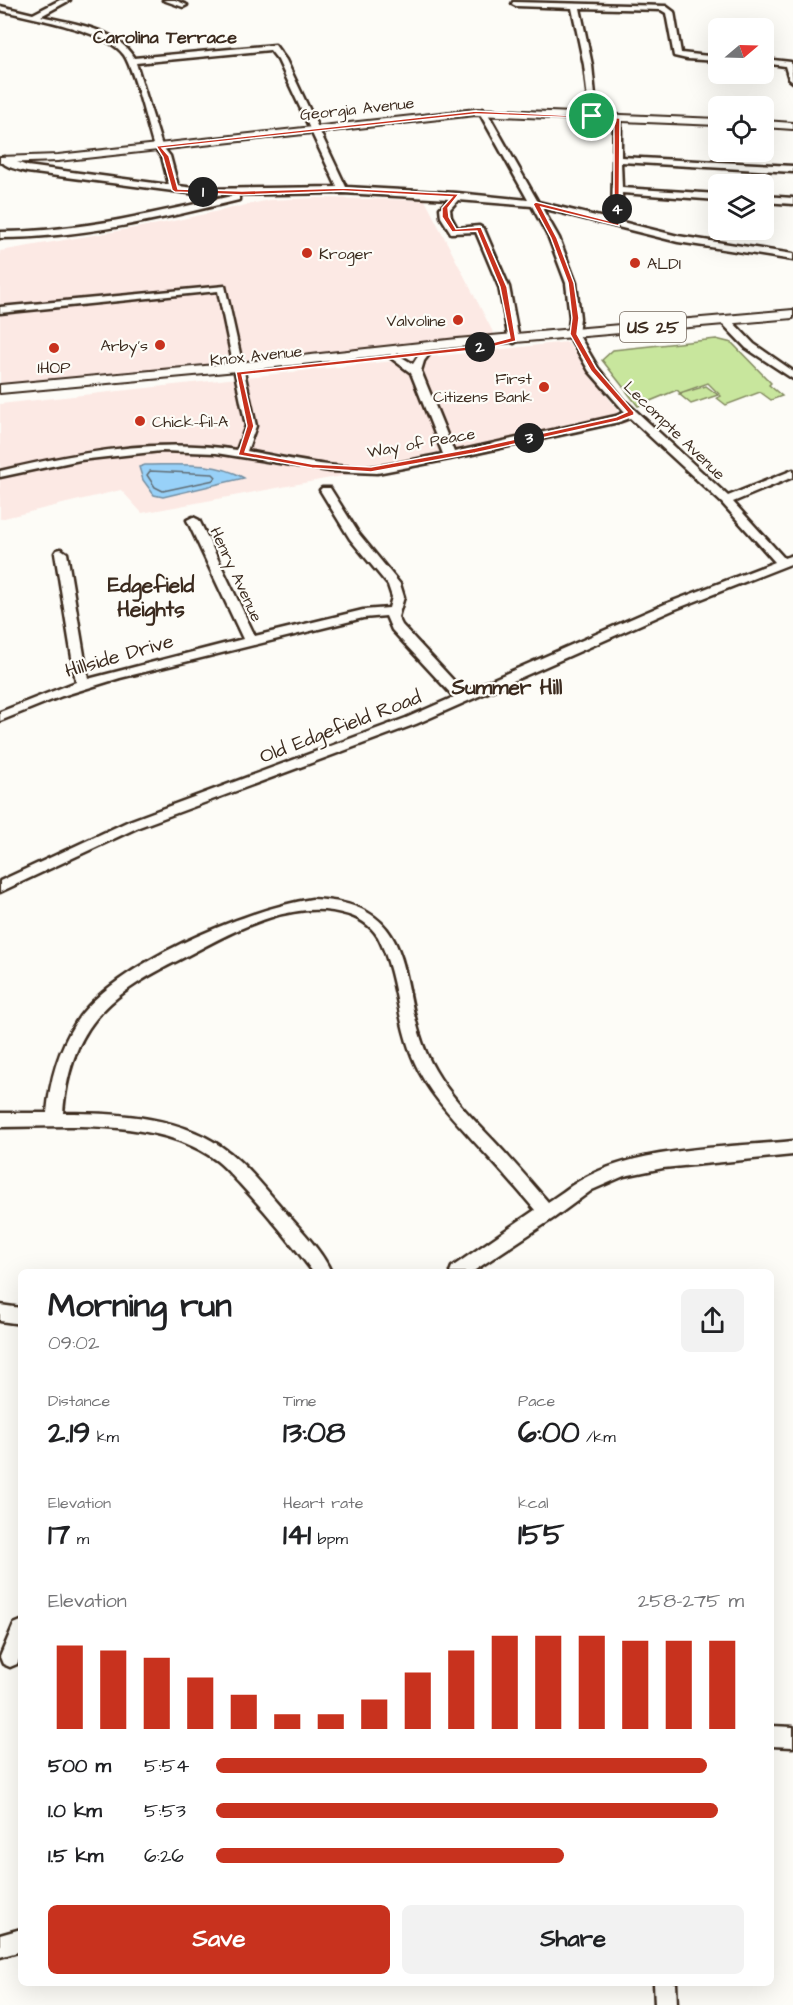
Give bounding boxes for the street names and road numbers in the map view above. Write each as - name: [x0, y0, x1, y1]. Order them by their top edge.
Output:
- street label: Georgia Avenue: [299, 92, 416, 127]
- road number: US 25: [620, 312, 686, 342]
- street label: Knox Avenue: [209, 340, 304, 372]
- street label: Lecompte Avenue: [619, 376, 730, 485]
- street label: Way of Peace: [366, 423, 477, 464]
- street label: Henry Avenue: [204, 523, 268, 626]
- street label: Hillside Drive: [62, 627, 177, 685]
- street label: Old Edgefield Road: [255, 683, 426, 772]

